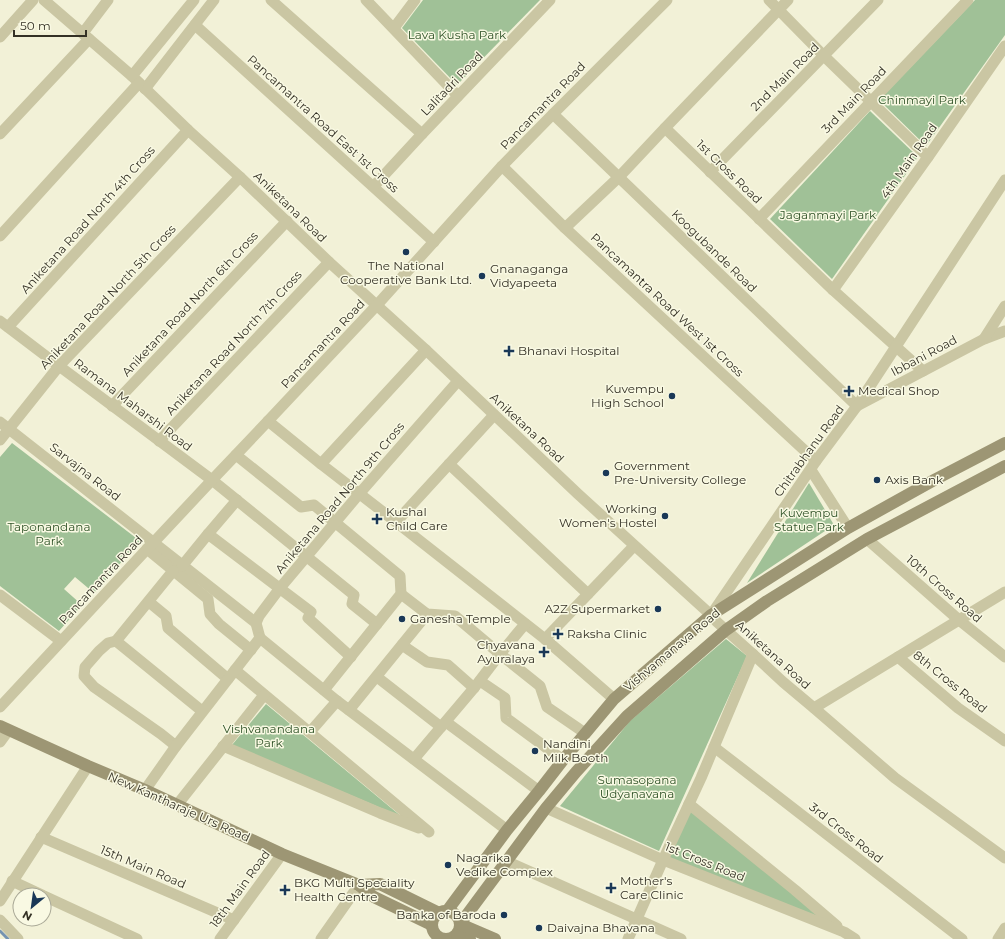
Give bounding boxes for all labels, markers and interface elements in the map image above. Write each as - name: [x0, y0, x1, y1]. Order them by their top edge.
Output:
- scale bar: [14, 12, 86, 38]
- text: 50 m: [20, 18, 51, 33]
- park label: Lava Kusha Park: [408, 27, 507, 42]
- street label: 2nd Main Road: [747, 39, 822, 114]
- street label: Lalitadri Road: [417, 49, 486, 119]
- street label: Pancamantra Road East 1st Cross: [244, 52, 402, 196]
- street label: Pancamantra Road: [497, 59, 588, 153]
- street label: 3rd Main Road: [818, 63, 889, 136]
- park label: Chinmayi Park: [878, 92, 967, 107]
- street label: 4th Main Road: [877, 120, 940, 201]
- street label: 1st Cross Road: [694, 137, 765, 207]
- street label: Aniketana Road North 4th Cross: [17, 143, 158, 297]
- street label: Aniketana Road: [251, 168, 330, 245]
- street label: Koogubande Road: [669, 206, 760, 295]
- park label: Jaganmayi Park: [779, 207, 877, 222]
- street label: Aniketana Road North 5th Cross: [37, 221, 179, 372]
- street label: Aniketana Road North 6th Cross: [118, 228, 261, 379]
- street label: Pancamantra Road West 1st Cross: [588, 230, 747, 380]
- marker: The National Cooperative Bank Ltd.: [401, 247, 411, 257]
- place label: The National Cooperative Bank Ltd.: [340, 258, 472, 287]
- place label: Gnanaganga Vidyapeeta: [490, 261, 568, 290]
- street label: Aniketana Road North 7th Cross: [163, 267, 305, 418]
- marker: Gnanaganga Vidyapeeta: [477, 271, 487, 281]
- street label: Pancamantra Road: [278, 296, 368, 391]
- street label: Ibbani Road: [888, 332, 959, 379]
- place label: Bhanavi Hospital: [518, 343, 620, 358]
- marker: Bhanavi Hospital: [503, 345, 515, 357]
- street label: Ramana Maharshi Road: [71, 355, 195, 454]
- place label: Kuvempu High School: [591, 381, 664, 410]
- place label: Medical Shop: [858, 383, 939, 398]
- marker: Medical Shop: [843, 385, 855, 397]
- street label: Aniketana Road: [487, 390, 567, 466]
- marker: Kuvempu High School: [667, 391, 677, 401]
- street label: Chitrabhanu Road: [770, 402, 847, 500]
- street label: Aniketana Road North 9th Cross: [272, 419, 407, 576]
- street label: Sarvajna Road: [47, 439, 124, 504]
- place label: Government Pre-University College: [614, 458, 746, 487]
- marker: Government Pre-University College: [601, 468, 611, 478]
- place label: Axis Bank: [885, 472, 944, 487]
- marker: Axis Bank: [872, 475, 882, 485]
- place label: Working Women's Hostel: [559, 501, 657, 530]
- place label: Kushal Child Care: [386, 504, 448, 533]
- park label: Kuvempu Statue Park: [774, 505, 845, 534]
- marker: Working Women's Hostel: [660, 511, 670, 521]
- marker: Kushal Child Care: [371, 513, 383, 525]
- park label: Taponandana Park: [8, 519, 91, 548]
- street label: Pancamantra Road: [56, 532, 146, 627]
- street label: 10th Cross Road: [903, 552, 985, 626]
- place label: A2Z Supermarket: [545, 601, 650, 616]
- marker: A2Z Supermarket: [653, 604, 663, 614]
- street label: Vishvamanava Road: [620, 605, 723, 694]
- place label: Ganesha Temple: [410, 611, 511, 626]
- marker: Ganesha Temple: [397, 614, 407, 624]
- street label: Aniketana Road: [733, 617, 814, 692]
- place label: Raksha Clinic: [567, 626, 647, 641]
- marker: Raksha Clinic: [552, 628, 564, 640]
- place label: Chyavana Ayuralaya: [477, 637, 535, 666]
- marker: Chyavana Ayuralaya: [538, 646, 550, 658]
- street label: 8th Cross Road: [910, 647, 990, 716]
- park label: Vishvanandana Park: [223, 721, 315, 750]
- place label: Nandini Milk Booth: [543, 736, 608, 765]
- marker: Nandini Milk Booth: [530, 746, 540, 756]
- street label: New Kantharaje Urs Road: [106, 768, 253, 845]
- park label: Sumasopana Udyanavana: [597, 772, 677, 801]
- street label: 3rd Cross Road: [806, 799, 886, 866]
- street label: 1st Cross Road: [663, 839, 747, 884]
- street label: 15th Main Road: [98, 842, 188, 891]
- street label: 18th Main Road: [206, 847, 273, 931]
- place label: Nagarika Vedike Complex: [456, 850, 554, 879]
- marker: Nagarika Vedike Complex: [443, 860, 453, 870]
- place label: Mother's Care Clinic: [620, 873, 684, 902]
- place label: BKG Multi Speciality Health Centre: [294, 875, 415, 904]
- marker: Mother's Care Clinic: [605, 882, 617, 894]
- marker: BKG Multi Speciality Health Centre: [279, 884, 291, 896]
- north arrow: [12, 887, 52, 927]
- text: N: [20, 907, 34, 924]
- place label: Banka of Baroda: [396, 907, 496, 922]
- marker: Banka of Baroda: [499, 910, 509, 920]
- place label: Daivajna Bhavana: [547, 920, 655, 935]
- marker: Daivajna Bhavana: [534, 923, 544, 933]

